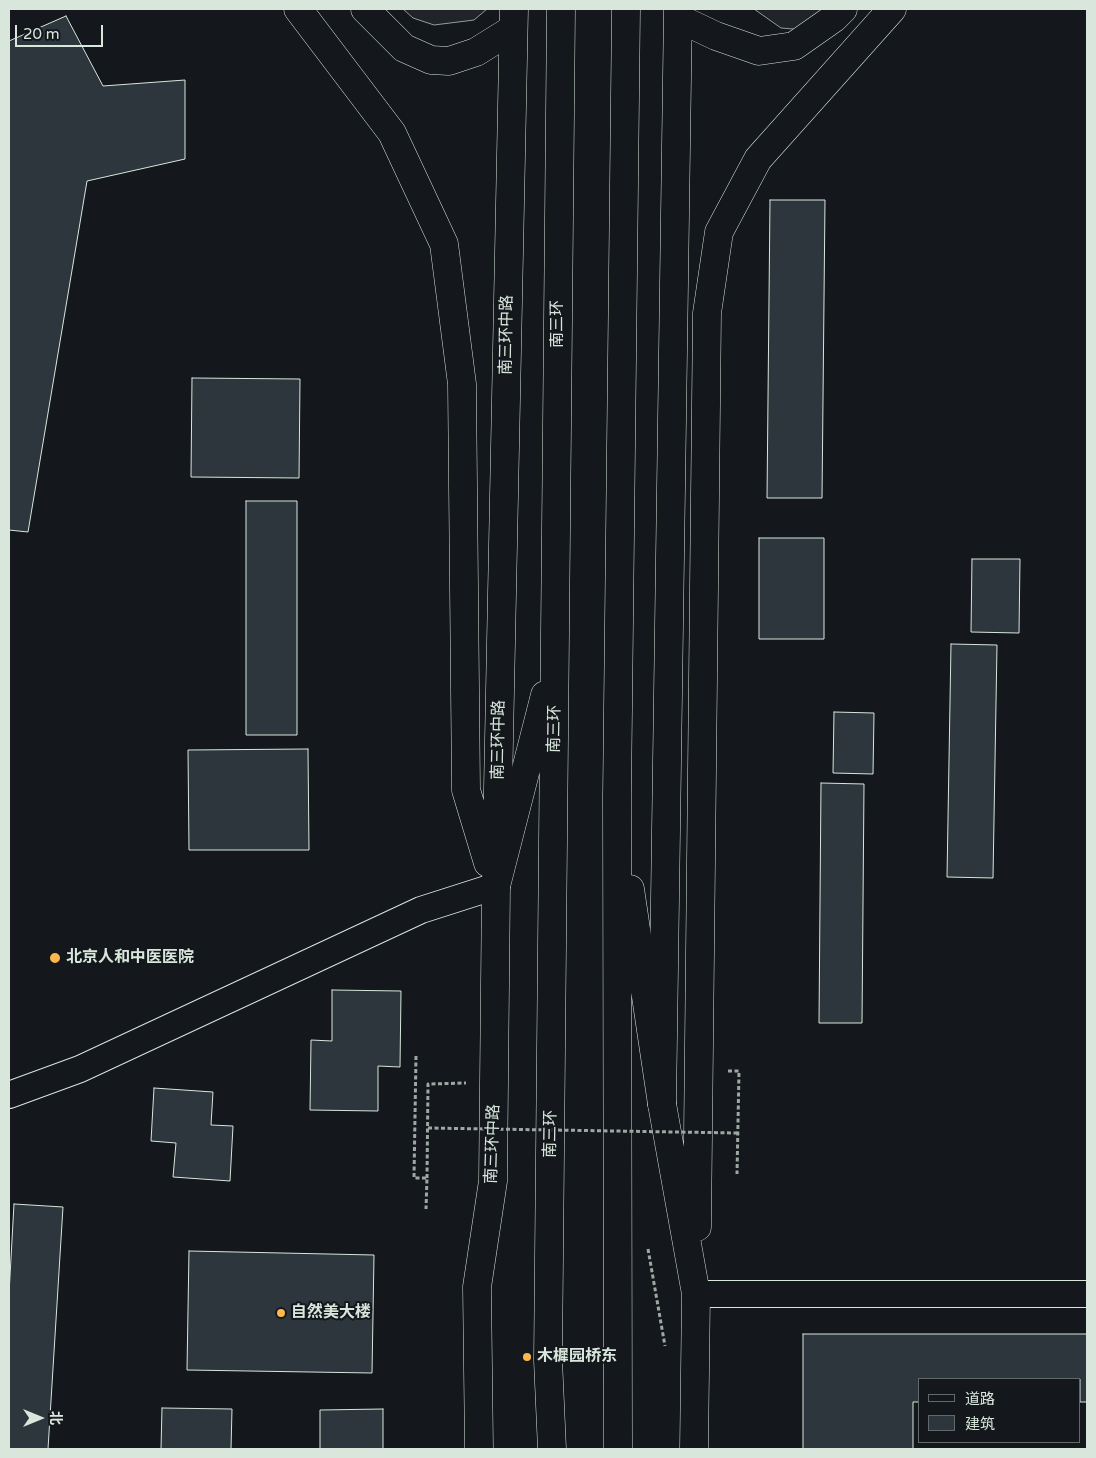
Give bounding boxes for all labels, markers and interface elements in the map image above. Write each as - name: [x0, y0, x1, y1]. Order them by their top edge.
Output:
- scale bar: [18, 15, 105, 47]
- text: 20 m: [23, 25, 60, 43]
- street label: 南三环中路: [497, 295, 517, 375]
- street label: 南三环: [548, 300, 568, 348]
- street label: 南三环中路: [489, 700, 509, 780]
- street label: 南三环: [545, 705, 565, 753]
- place label: 北京人和中医医院: [66, 948, 194, 968]
- marker: 北京人和中医医院: [48, 951, 62, 965]
- street label: 南三环中路: [482, 1104, 504, 1184]
- street label: 南三环: [541, 1110, 561, 1158]
- place label: 自然美大楼: [291, 1303, 371, 1323]
- marker: 自然美大楼: [275, 1307, 287, 1319]
- place label: 木樨园桥东: [537, 1347, 617, 1367]
- marker: 木樨园桥东: [521, 1351, 533, 1363]
- legend: [918, 1378, 1081, 1443]
- text: 道路: [965, 1390, 995, 1408]
- north arrow: [15, 1393, 65, 1443]
- text: 北: [47, 1411, 64, 1425]
- text: 建筑: [965, 1415, 995, 1433]

